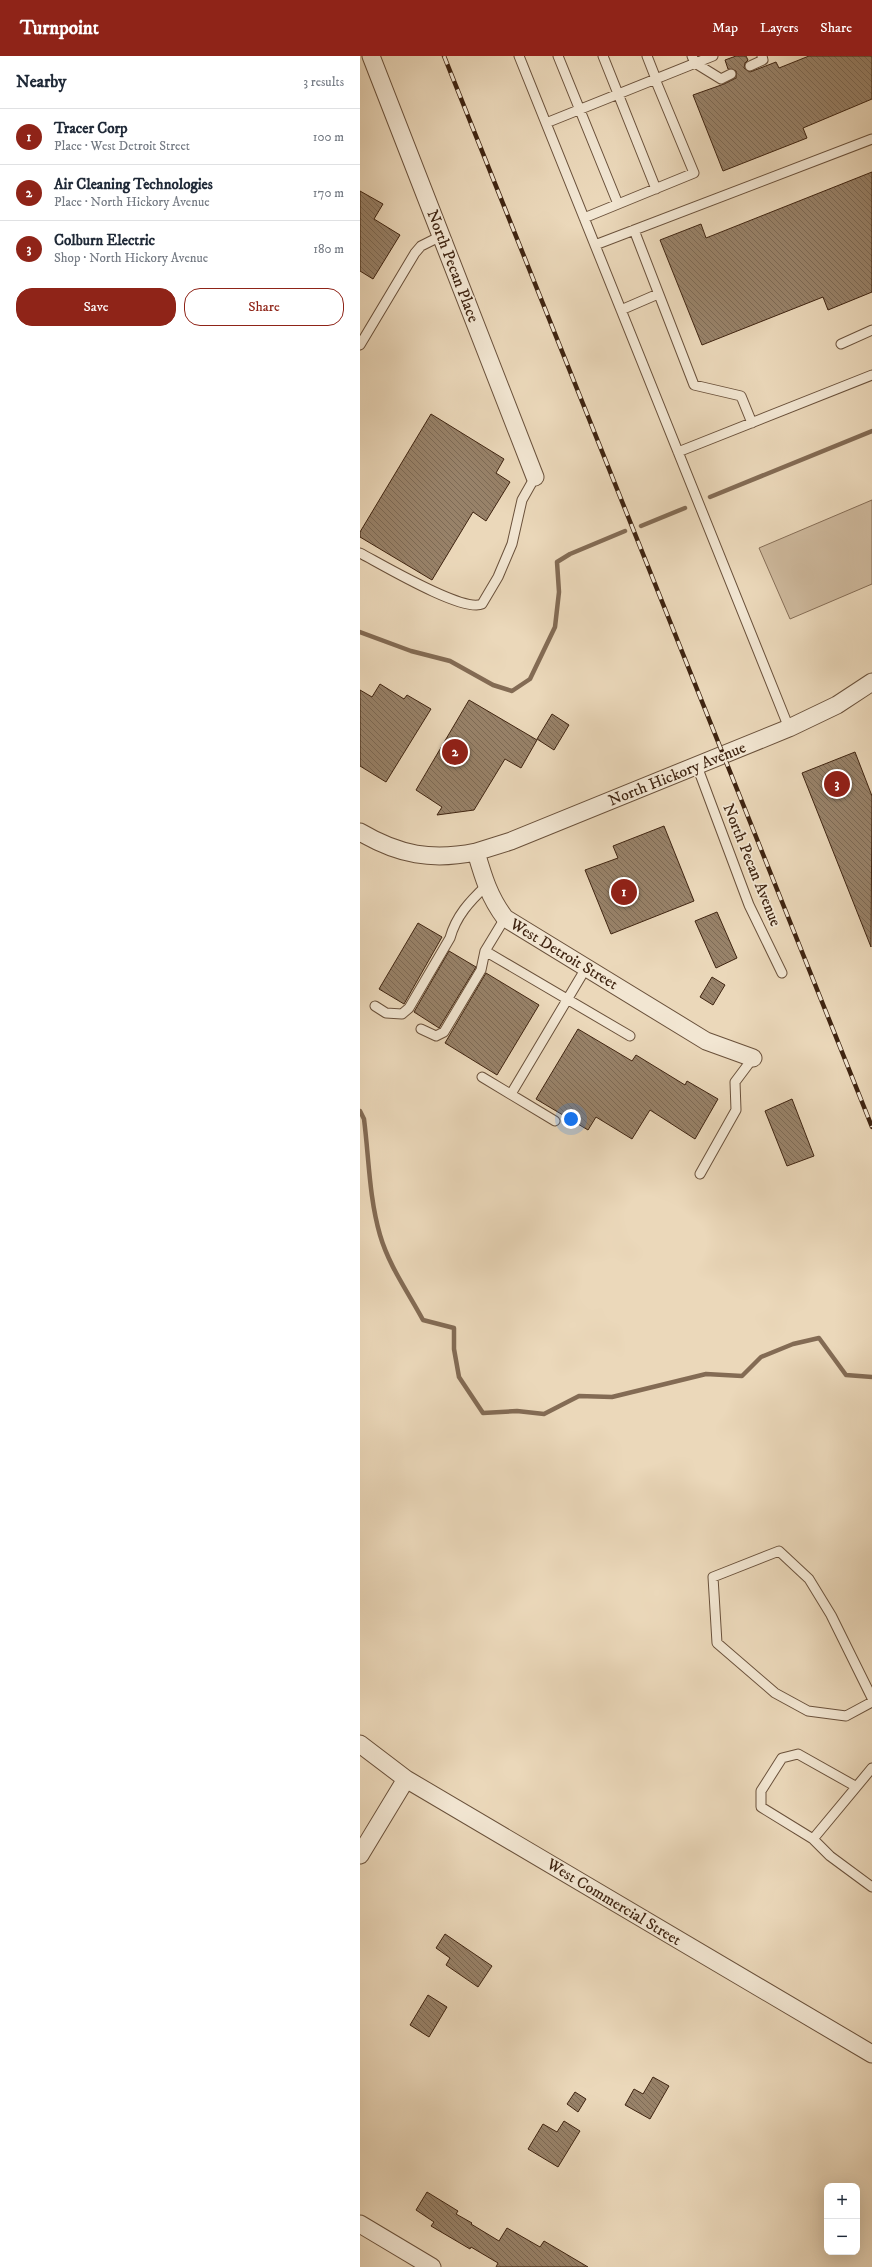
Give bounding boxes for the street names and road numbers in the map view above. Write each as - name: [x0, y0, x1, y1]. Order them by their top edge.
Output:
- street label: North Pecan Place: [422, 207, 484, 325]
- street label: North Hickory Avenue: [605, 737, 749, 811]
- street label: North Pecan Avenue: [718, 801, 786, 930]
- street label: West Detroit Street: [506, 913, 622, 994]
- street label: West Commercial Street: [542, 1853, 685, 1950]

